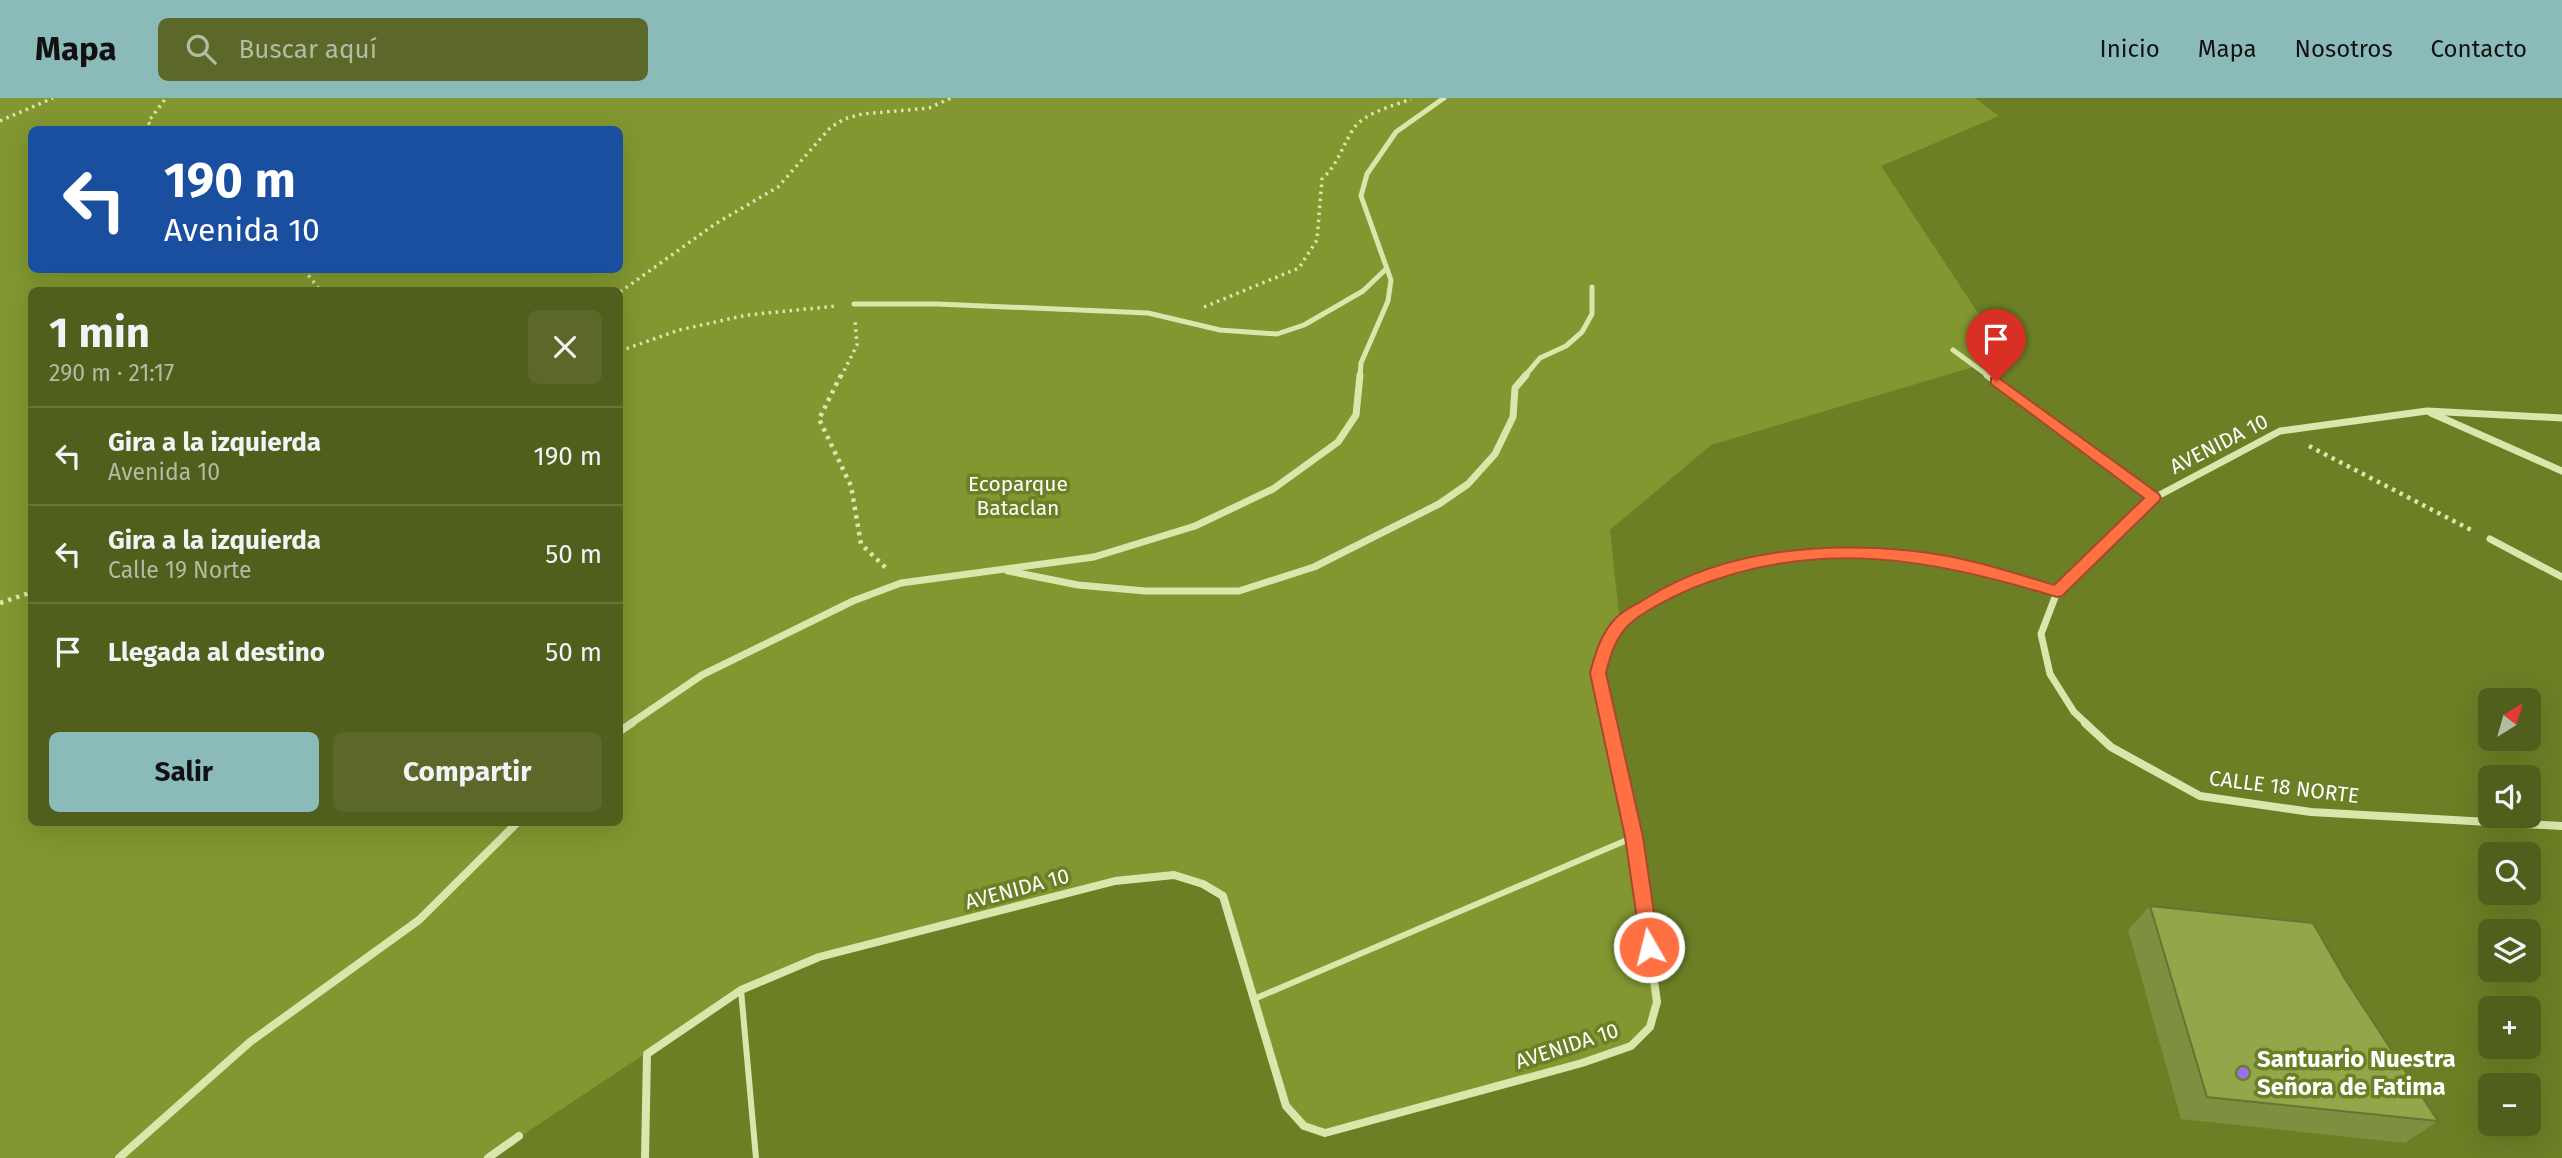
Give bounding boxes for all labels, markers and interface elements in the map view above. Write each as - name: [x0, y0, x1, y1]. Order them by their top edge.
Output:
- search box: [158, 18, 648, 81]
- text: Mapa: [35, 29, 116, 69]
- icon: search: [182, 30, 220, 68]
- text: Buscar aquí: [238, 34, 377, 65]
- text: Inicio: [2100, 35, 2160, 63]
- text: Mapa: [2198, 35, 2257, 63]
- text: Nosotros: [2295, 35, 2393, 63]
- text: Contacto: [2431, 35, 2527, 63]
- text: 190 m: [164, 151, 296, 210]
- icon: left: [49, 154, 140, 245]
- text: Avenida 10: [164, 211, 320, 249]
- text: 1 min: [49, 308, 150, 358]
- pin: [1966, 309, 2026, 381]
- button: close: [528, 310, 602, 384]
- icon: arrive: [1977, 320, 2015, 358]
- text: 290 m · 21:17: [49, 359, 174, 387]
- street label: AVENIDA 10: [2165, 408, 2273, 480]
- text: Gira a la izquierda: [108, 427, 321, 458]
- icon: left: [49, 437, 87, 475]
- text: 190 m: [533, 441, 602, 472]
- text: Avenida 10: [108, 458, 220, 486]
- park label: Ecoparque Bataclan: [968, 471, 1068, 521]
- text: Gira a la izquierda: [108, 525, 321, 556]
- icon: left: [49, 535, 87, 573]
- text: 50 m: [545, 539, 602, 570]
- text: Calle 19 Norte: [108, 556, 252, 584]
- icon: arrive: [49, 633, 87, 671]
- text: Llegada al destino: [108, 637, 325, 668]
- text: 50 m: [545, 637, 602, 668]
- north arrow: [2478, 688, 2541, 751]
- map controls: [2478, 688, 2541, 1136]
- button: Salir: [49, 732, 319, 812]
- button: Compartir: [333, 732, 602, 812]
- street label: CALLE 18 NORTE: [2207, 765, 2361, 809]
- button: sound: [2478, 765, 2541, 828]
- button: search: [2478, 842, 2541, 905]
- street label: AVENIDA 10: [962, 863, 1072, 915]
- position arrow: [1612, 910, 1686, 984]
- button: layers: [2478, 919, 2541, 982]
- button: +: [2478, 996, 2541, 1059]
- street label: AVENIDA 10: [1512, 1017, 1622, 1075]
- place label: Santuario Nuestra Señora de Fatima: [2257, 1045, 2456, 1101]
- marker: Santuario Nuestra Señora de Fatima: [2235, 1065, 2251, 1081]
- button: −: [2478, 1073, 2541, 1136]

